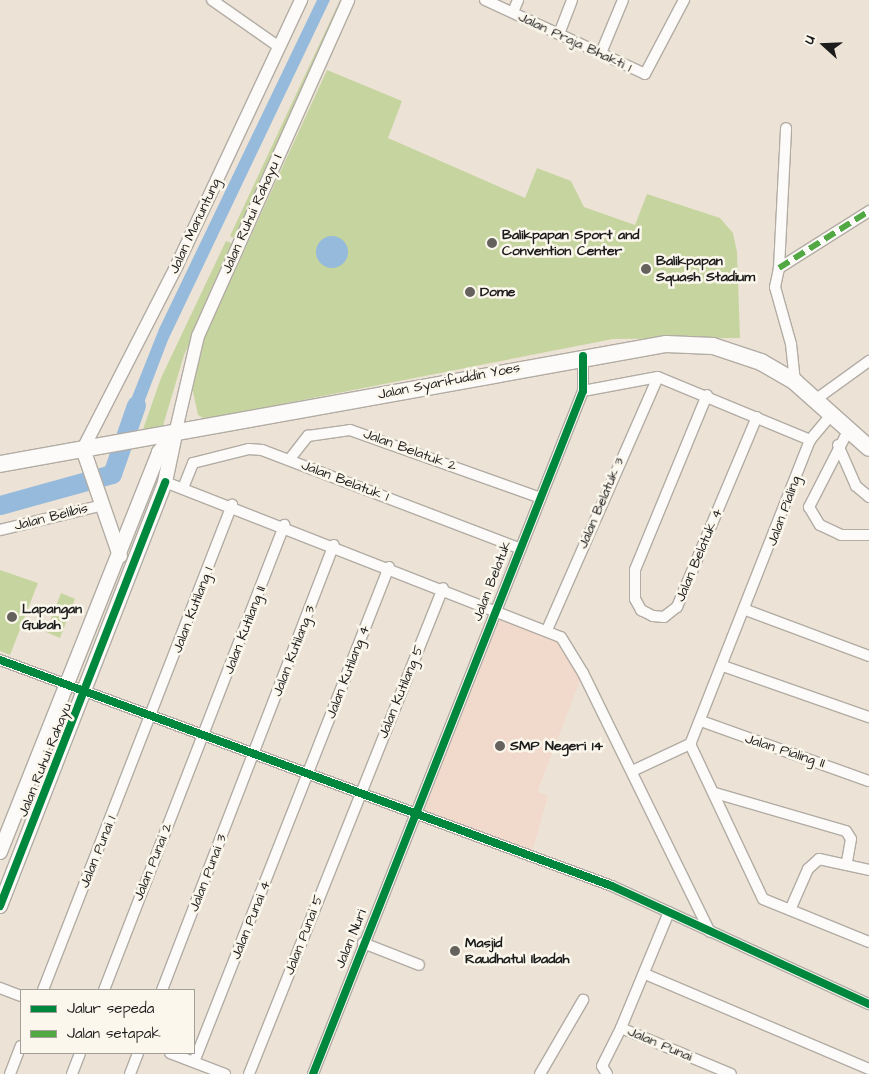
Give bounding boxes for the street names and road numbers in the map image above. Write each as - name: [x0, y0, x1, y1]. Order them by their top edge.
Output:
- street label: Jalan Praja Bhakti 1: [516, 8, 634, 76]
- street label: Jalan Ruhui Rahayu I: [218, 152, 286, 276]
- street label: Jalan Manuntung: [166, 176, 224, 276]
- street label: Jalan Syarifuddin Yoes: [376, 359, 522, 403]
- street label: Jalan Belatuk 2: [361, 425, 459, 475]
- street label: Jalan Belatuk 3: [574, 455, 628, 551]
- street label: Jalan Belatuk 1: [299, 457, 391, 505]
- street label: Jalan Pialing: [764, 474, 804, 548]
- street label: Jalan Belibis: [12, 500, 90, 534]
- street label: Jalan Belatuk 4: [672, 506, 726, 604]
- street label: Jalan Belatuk: [469, 538, 515, 624]
- street label: Jalan Kutilang 1: [169, 565, 217, 655]
- street label: Jalan Kutilang II: [220, 583, 270, 677]
- street label: Jalan Kutilang 3: [269, 603, 319, 699]
- street label: Jalan Kutilang 4: [323, 623, 373, 721]
- street label: Jalan Kutilang 5: [375, 643, 427, 741]
- street label: Jalan Ruhui Rahayu: [14, 701, 76, 819]
- street label: Jalan Pialing II: [743, 730, 827, 772]
- street label: Jalan Punai 1: [76, 814, 120, 890]
- street label: Jalan Punai 2: [130, 821, 176, 903]
- street label: Jalan Punai 3: [186, 832, 230, 914]
- street label: Jalan Punai 4: [228, 878, 274, 962]
- street label: Jalan Punai 5: [281, 893, 327, 977]
- street label: Jalan Nuri: [332, 907, 370, 971]
- street label: Jalan Punai: [625, 1023, 695, 1065]

